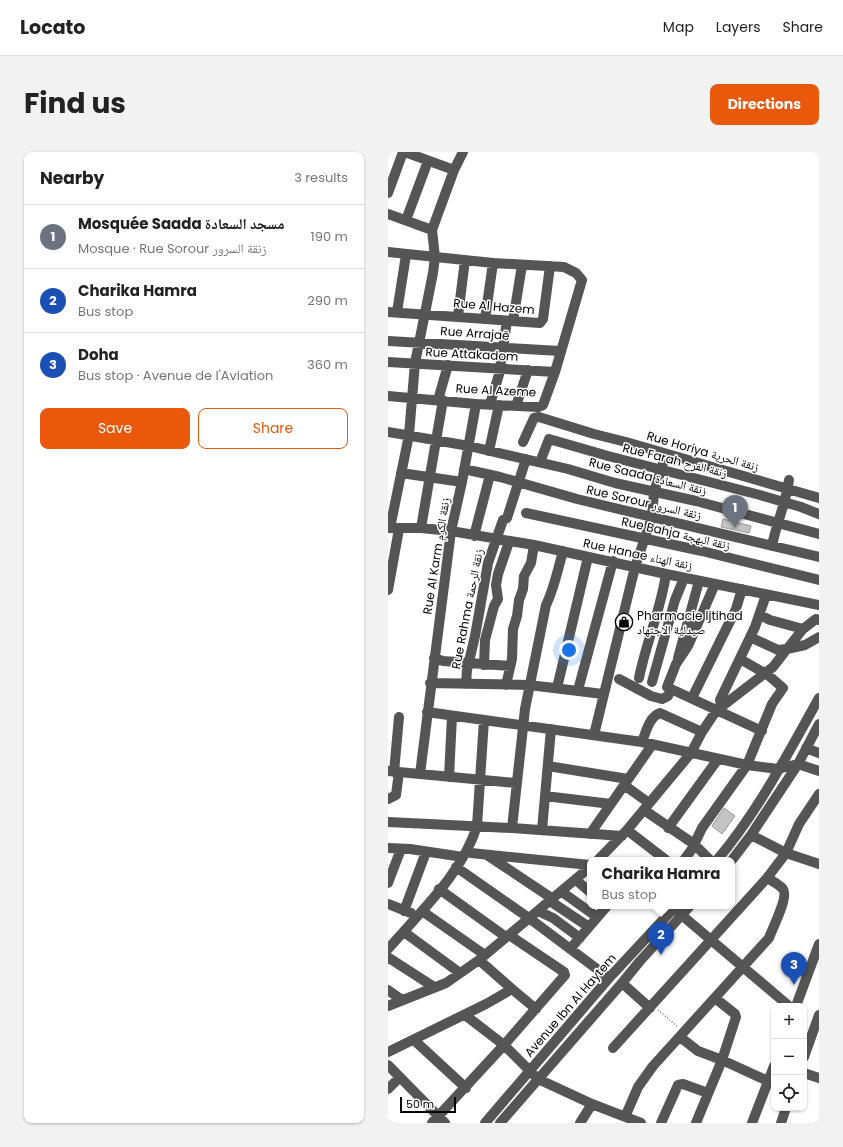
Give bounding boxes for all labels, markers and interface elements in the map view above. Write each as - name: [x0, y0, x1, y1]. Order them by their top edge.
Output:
- text: Locato: [20, 14, 85, 41]
- text: Map: [663, 17, 694, 37]
- text: Layers: [716, 17, 760, 37]
- text: Share: [782, 17, 823, 37]
- text: Find us: [24, 84, 126, 123]
- button: Directions: [710, 84, 819, 125]
- text: Nearby: [40, 166, 104, 190]
- text: 3 results: [294, 168, 348, 187]
- text: Mosquée Saada مسجد السعادة: [78, 213, 285, 234]
- text: 1: [51, 227, 55, 246]
- text: 190 m: [311, 227, 348, 246]
- text: Mosque · Rue Sorour زنقة السرور: [78, 239, 266, 258]
- text: Charika Hamra: [78, 280, 197, 301]
- text: 2: [49, 291, 57, 310]
- text: 290 m: [307, 291, 348, 310]
- street label: Rue Al Hazem: [453, 294, 535, 318]
- text: Bus stop: [78, 302, 133, 321]
- street label: Rue Arrajaë: [440, 322, 510, 344]
- street label: Rue Attakadom: [425, 343, 519, 365]
- text: Doha: [78, 344, 119, 365]
- text: 3: [49, 355, 57, 374]
- text: 360 m: [307, 355, 348, 374]
- text: Bus stop · Avenue de l'Aviation: [78, 366, 273, 385]
- street label: Rue Al Azeme: [455, 379, 537, 401]
- button: Save: [40, 408, 190, 449]
- button: Share: [198, 408, 348, 449]
- street label: Rue Horiya زنقة الحرية: [645, 427, 761, 475]
- street label: Rue Farah زنقة الفرح: [621, 439, 729, 481]
- street label: Rue Saada زنقة السعادة: [587, 453, 709, 499]
- street label: Rue Sorour زنقة السرور: [585, 480, 704, 524]
- pin: 1: [722, 495, 748, 528]
- street label: Rue Al Karm زنقة الكرم: [418, 496, 454, 616]
- street label: Rue Bahja زنقة البهجة: [620, 512, 732, 554]
- street label: Rue Hanae زنقة الهناء: [582, 534, 695, 574]
- street label: Rue Rahma زنقة الرحمة: [447, 547, 487, 670]
- place label: Pharmacie Ijtihad صيدلية الاجتهاد: [637, 607, 743, 638]
- shop icon: Pharmacie Ijtihad صيدلية الاجتهاد: [614, 612, 634, 632]
- your location: [559, 640, 579, 660]
- popup: [587, 857, 735, 909]
- text: Charika Hamra: [602, 863, 720, 884]
- text: Bus stop: [602, 885, 657, 904]
- pin: 2: [648, 922, 674, 955]
- street label: Avenue Ibn Al Haytem: [520, 950, 620, 1060]
- pin: 3: [781, 952, 807, 985]
- map controls: [771, 1003, 807, 1111]
- button: +: [771, 1003, 807, 1039]
- button: −: [771, 1039, 807, 1075]
- button: locate: [771, 1075, 807, 1111]
- scale bar: [400, 1095, 456, 1114]
- text: 50 m: [406, 1096, 434, 1112]

